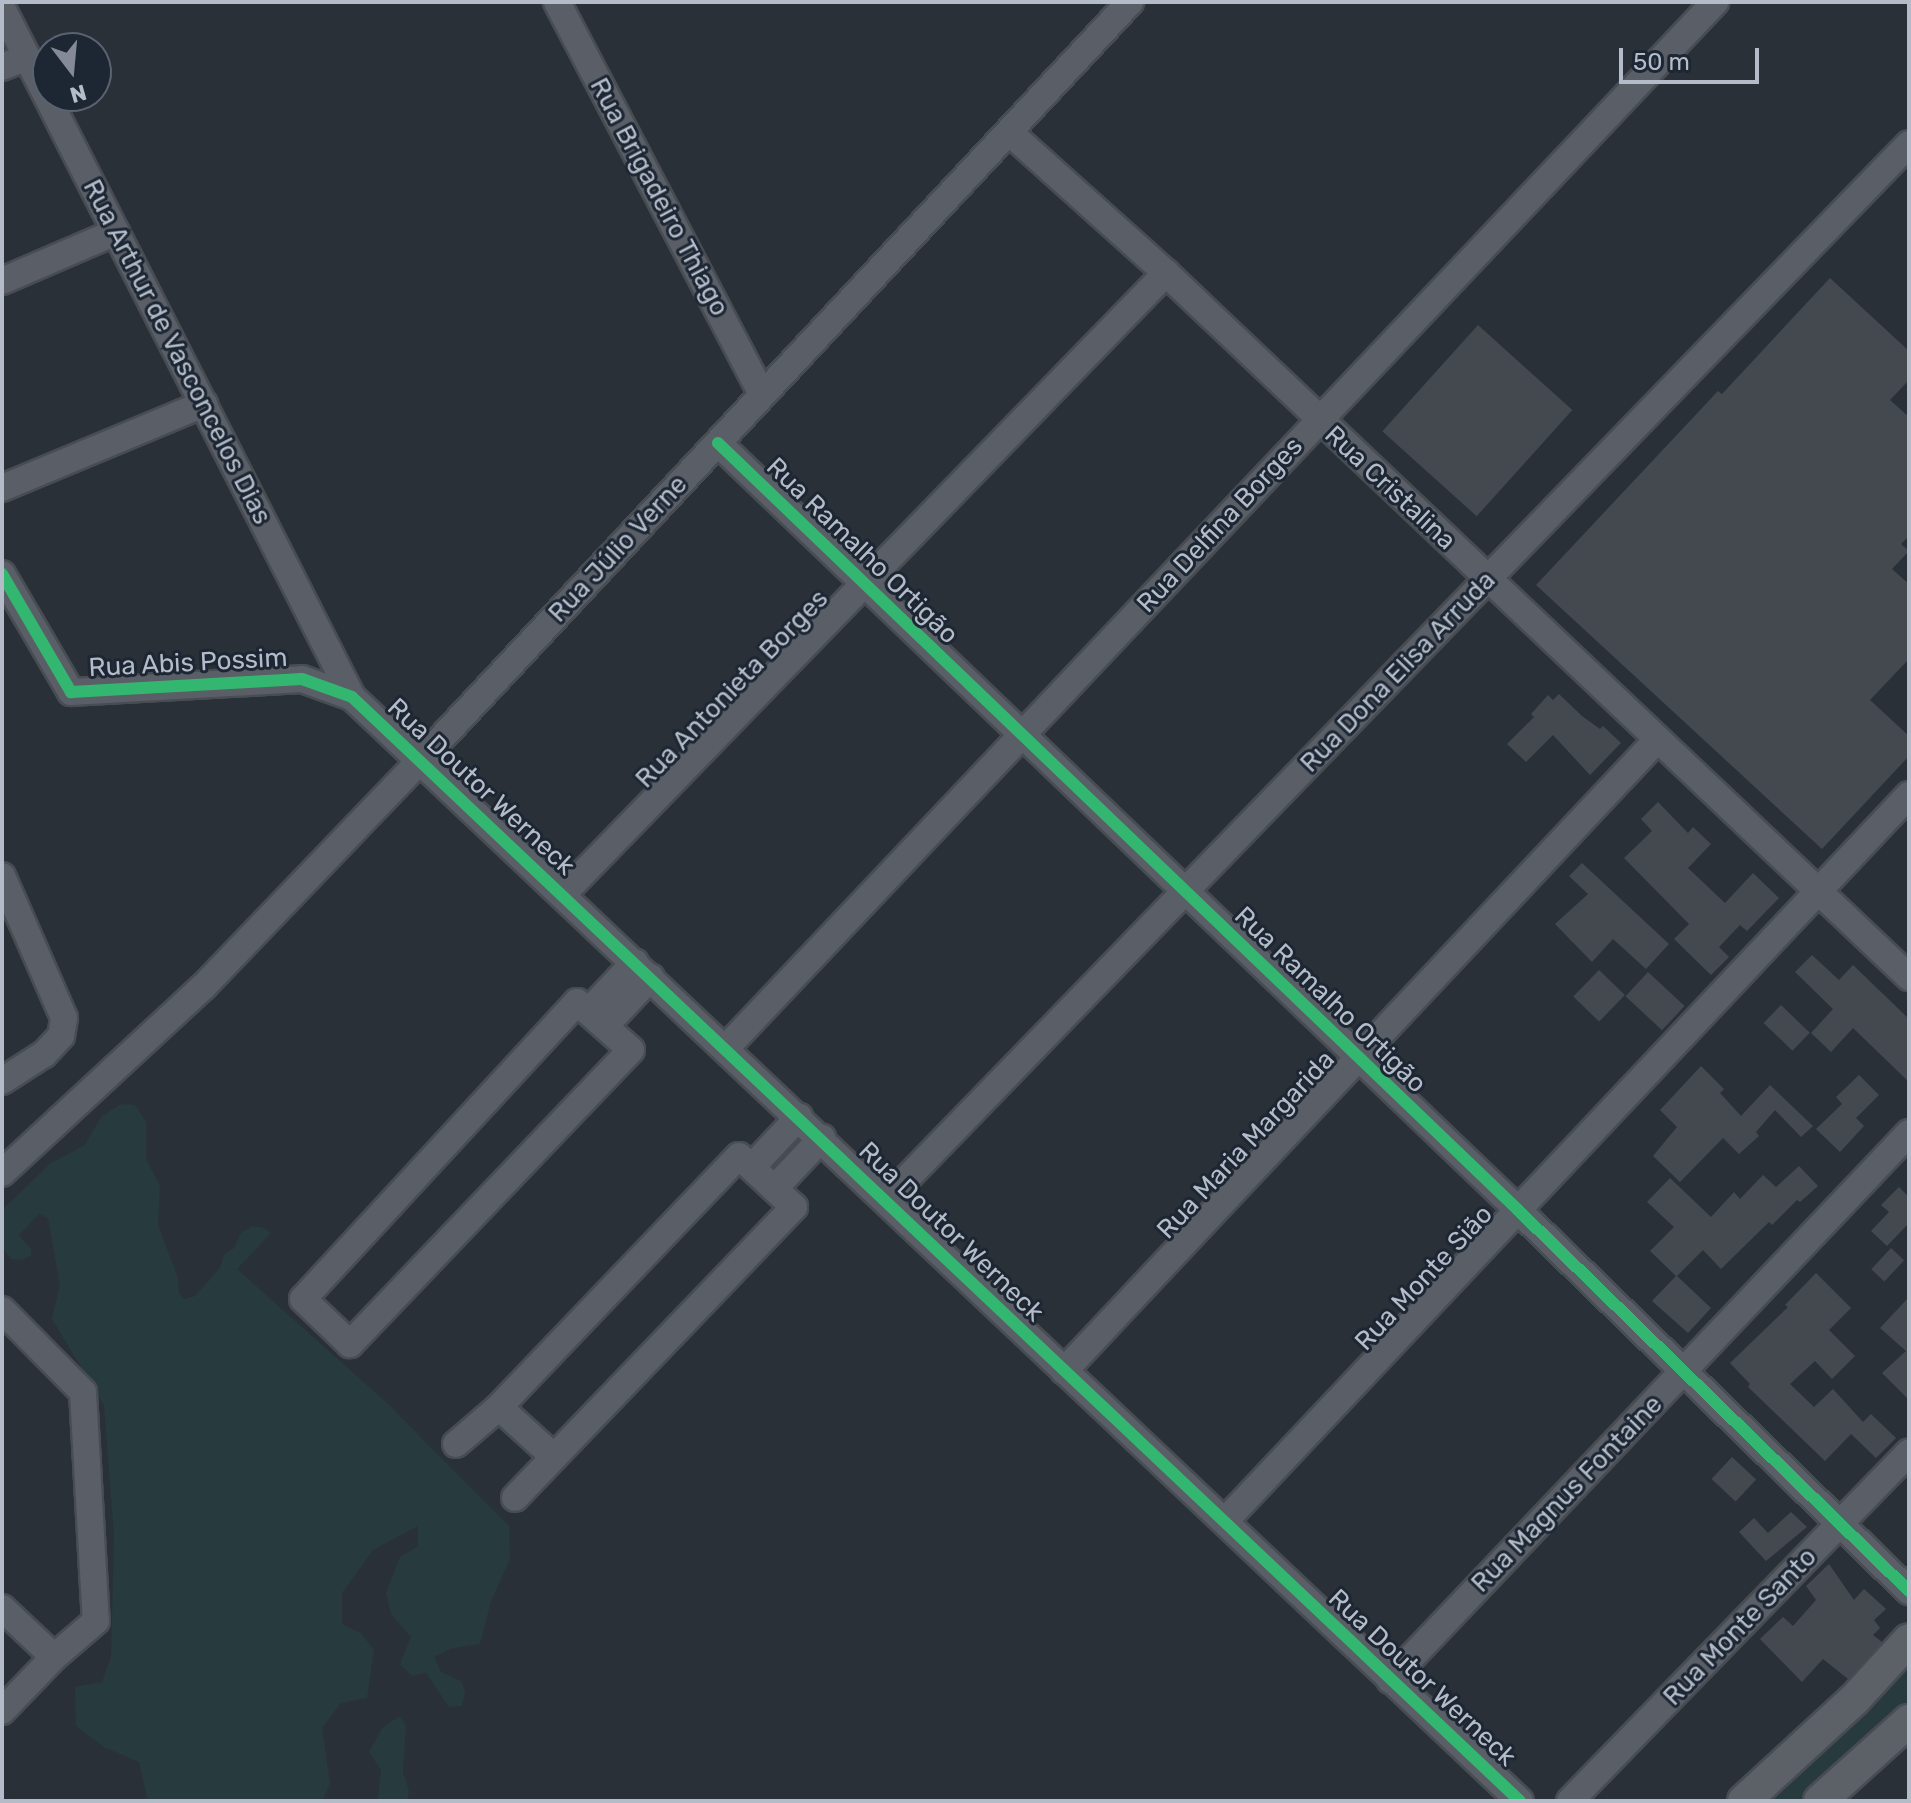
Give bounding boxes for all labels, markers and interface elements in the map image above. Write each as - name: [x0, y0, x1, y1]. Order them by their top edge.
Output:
- north arrow: [32, 32, 112, 112]
- scale bar: [1623, 32, 1763, 82]
- text: 50 m: [1633, 48, 1690, 76]
- street label: Rua Brigadeiro Thiago: [583, 72, 735, 322]
- text: N: [67, 78, 90, 109]
- street label: Rua Arthur de Vasconcelos Dias: [76, 173, 278, 531]
- street label: Rua Cristalina: [1318, 420, 1462, 556]
- street label: Rua Delfina Borges: [1131, 431, 1309, 619]
- street label: Rua Ramalho Ortigão: [760, 451, 964, 651]
- street label: Rua Júlio Verne: [542, 469, 694, 629]
- street label: Rua Dona Elisa Arruda: [1294, 565, 1502, 779]
- street label: Rua Antonieta Borges: [629, 583, 835, 795]
- street label: Rua Abis Possim: [88, 642, 288, 684]
- street label: Rua Doutor Werneck: [380, 692, 582, 882]
- street label: Rua Ramalho Ortigão: [1228, 900, 1432, 1100]
- street label: Rua Maria Margarida: [1151, 1044, 1341, 1246]
- street label: Rua Doutor Werneck: [852, 1135, 1050, 1329]
- street label: Rua Monte Sião: [1349, 1199, 1499, 1357]
- street label: Rua Magnus Fontaine: [1465, 1389, 1669, 1599]
- street label: Rua Monte Santo: [1657, 1542, 1823, 1712]
- street label: Rua Doutor Werneck: [1321, 1583, 1523, 1773]

